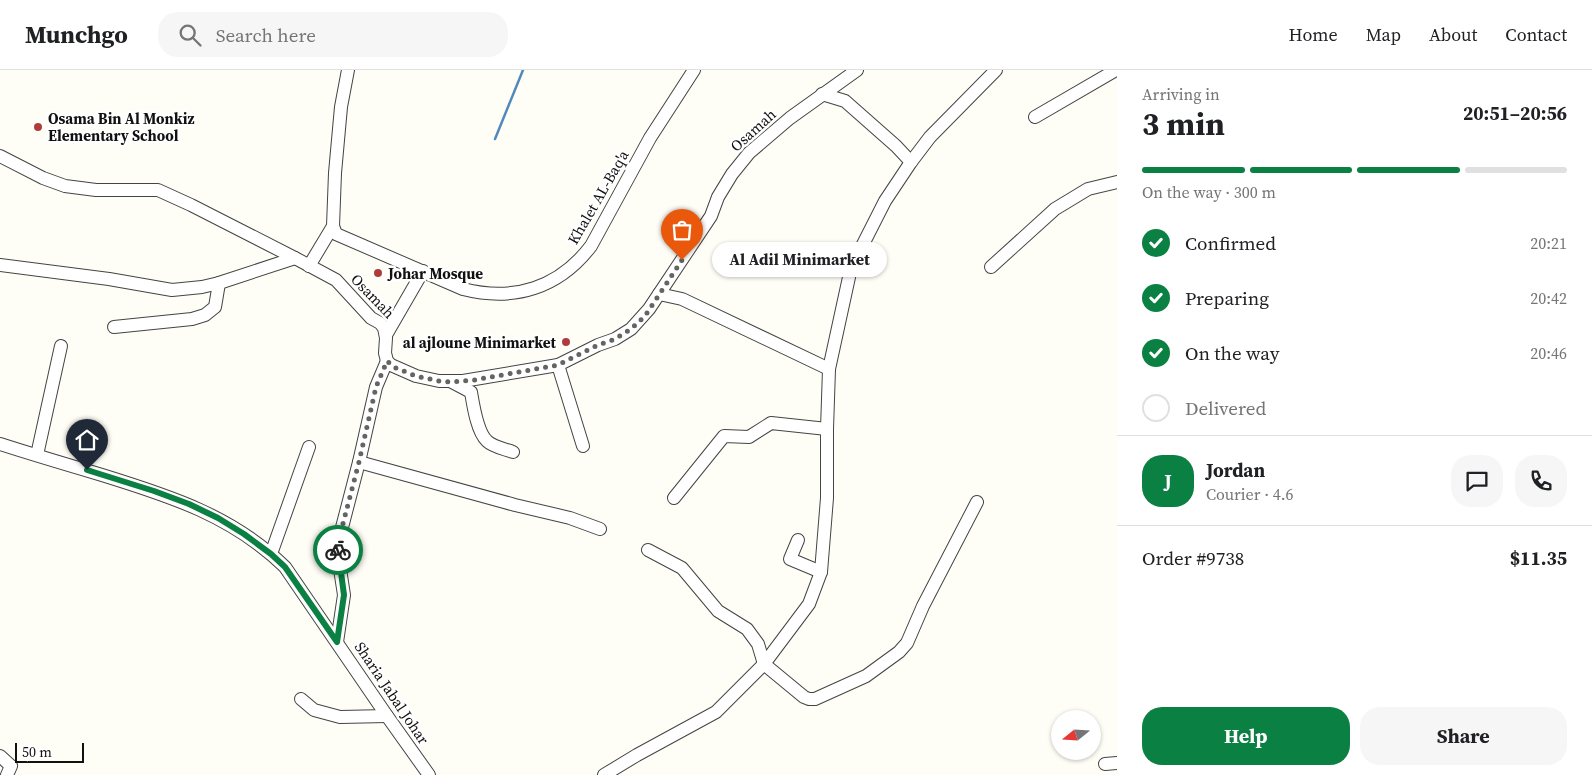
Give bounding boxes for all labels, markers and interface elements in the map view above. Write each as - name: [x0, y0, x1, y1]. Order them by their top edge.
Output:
- search box: [158, 12, 508, 57]
- text: Munchgo: [25, 18, 128, 51]
- icon: search: [176, 21, 204, 49]
- text: Search here: [216, 22, 316, 48]
- text: Home: [1289, 22, 1338, 47]
- text: Map: [1366, 22, 1401, 47]
- text: About: [1429, 22, 1477, 47]
- text: Contact: [1505, 22, 1567, 47]
- text: Arriving in: [1142, 83, 1220, 105]
- text: 20:51–20:56: [1463, 100, 1567, 126]
- text: 3 min: [1142, 102, 1225, 146]
- street label: Osamah: [726, 104, 780, 156]
- place label: Osama Bin Al Monkiz Elementary School: [48, 108, 194, 146]
- marker: Osama Bin Al Monkiz Elementary School: [32, 121, 44, 133]
- street label: Khalet AL-Baq'a: [563, 146, 634, 248]
- text: On the way · 300 m: [1142, 181, 1276, 203]
- pin: [661, 209, 703, 260]
- icon: bag: [668, 216, 696, 244]
- icon: check: [1142, 229, 1170, 257]
- text: Confirmed: [1185, 230, 1276, 256]
- text: 20:21: [1530, 232, 1567, 254]
- callout: Al Adil Minimarket: [712, 242, 887, 278]
- text: Al Adil Minimarket: [729, 248, 870, 270]
- place label: Johar Mosque: [387, 263, 483, 284]
- marker: Johar Mosque: [372, 267, 384, 279]
- street label: Osamah: [346, 269, 400, 323]
- icon: check: [1142, 284, 1170, 312]
- text: Preparing: [1185, 285, 1269, 311]
- text: 20:42: [1530, 287, 1567, 309]
- place label: al ajloune Minimarket: [403, 332, 557, 353]
- marker: al ajloune Minimarket: [560, 336, 572, 348]
- icon: check: [1142, 339, 1170, 367]
- text: On the way: [1185, 340, 1280, 366]
- text: 20:46: [1530, 342, 1567, 364]
- text: Delivered: [1185, 395, 1266, 421]
- pin: [66, 419, 108, 470]
- icon: home: [73, 426, 101, 454]
- button: chat: [1451, 455, 1503, 507]
- button: phone: [1515, 455, 1567, 507]
- text: Jordan: [1206, 457, 1265, 483]
- text: J: [1164, 468, 1172, 494]
- text: Courier · 4.6: [1206, 483, 1294, 505]
- courier: [313, 525, 363, 575]
- icon: bike: [324, 536, 352, 564]
- text: Order #9738: [1142, 545, 1244, 571]
- text: $11.35: [1510, 545, 1567, 571]
- street label: Sharia Jabal Johar: [350, 638, 434, 749]
- button: Help: [1142, 707, 1350, 765]
- button: Share: [1360, 707, 1567, 765]
- north arrow: [1051, 710, 1101, 760]
- map controls: [1051, 710, 1101, 760]
- scale bar: [15, 740, 84, 763]
- text: 50 m: [22, 742, 52, 762]

